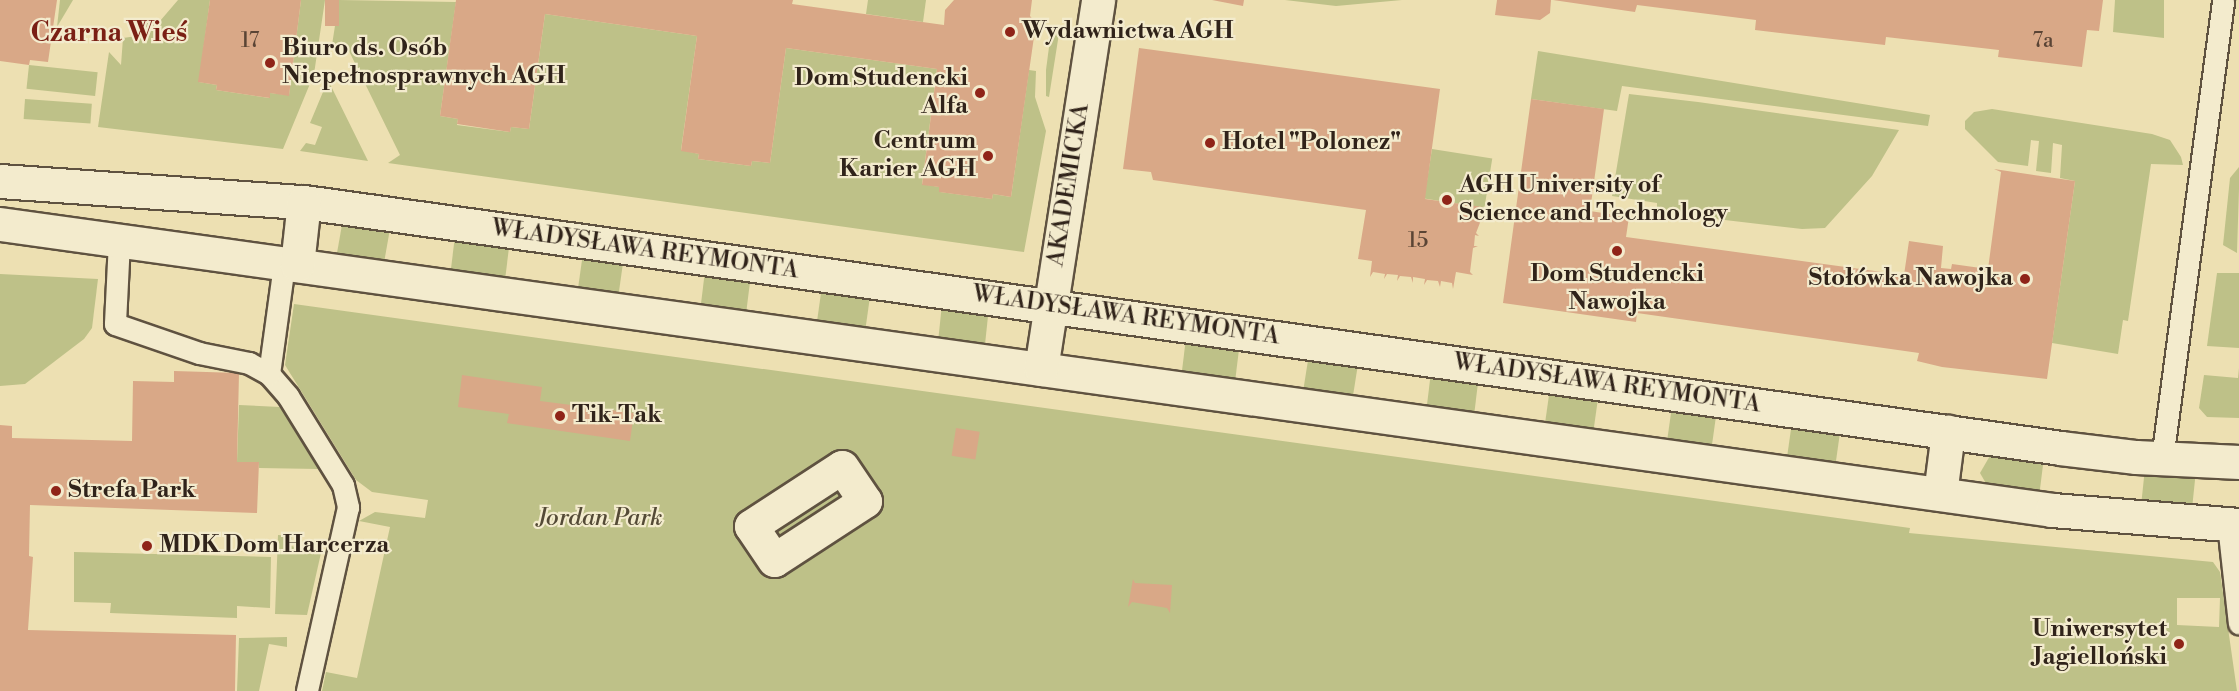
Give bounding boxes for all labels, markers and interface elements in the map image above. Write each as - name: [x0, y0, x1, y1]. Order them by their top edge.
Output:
- district label: Czarna Wieś: [31, 18, 187, 50]
- place label: Wydawnictwa AGH: [1022, 18, 1234, 46]
- marker: Wydawnictwa AGH: [1003, 25, 1017, 39]
- house number: 17: [241, 28, 259, 54]
- house number: 7a: [2032, 28, 2054, 54]
- place label: Biuro ds. Osób Niepełnosprawnych AGH: [282, 35, 566, 91]
- marker: Biuro ds. Osób Niepełnosprawnych AGH: [263, 56, 277, 70]
- place label: Dom Studencki Alfa: [794, 65, 968, 121]
- marker: Dom Studencki Alfa: [973, 86, 987, 100]
- street label: AKADEMICKA: [1042, 101, 1096, 269]
- place label: Centrum Karier AGH: [839, 128, 976, 184]
- place label: Hotel "Polonez": [1222, 129, 1401, 157]
- marker: Hotel "Polonez": [1203, 136, 1217, 150]
- marker: Centrum Karier AGH: [981, 149, 995, 163]
- place label: AGH University of Science and Technology: [1459, 172, 1728, 228]
- marker: AGH University of Science and Technology: [1440, 193, 1454, 207]
- street label: WŁADYSŁAWA REYMONTA: [489, 214, 801, 286]
- house number: 15: [1408, 228, 1428, 254]
- marker: Dom Studencki Nawojka: [1610, 244, 1624, 258]
- place label: Dom Studencki Nawojka: [1530, 261, 1704, 317]
- place label: Stołówka Nawojka: [1808, 265, 2013, 293]
- marker: Stołówka Nawojka: [2018, 272, 2032, 286]
- street label: WŁADYSŁAWA REYMONTA: [970, 280, 1282, 352]
- street label: WŁADYSŁAWA REYMONTA: [1451, 348, 1763, 420]
- place label: Tik-Tak: [572, 402, 662, 430]
- marker: Tik-Tak: [553, 409, 567, 423]
- place label: Strefa Park: [68, 477, 196, 505]
- marker: Strefa Park: [49, 484, 63, 498]
- park label: Jordan Park: [537, 505, 663, 533]
- place label: MDK Dom Harcerza: [159, 532, 389, 560]
- marker: MDK Dom Harcerza: [140, 539, 154, 553]
- place label: Uniwersytet Jagielloński: [2032, 616, 2167, 672]
- marker: Uniwersytet Jagielloński: [2172, 637, 2186, 651]

